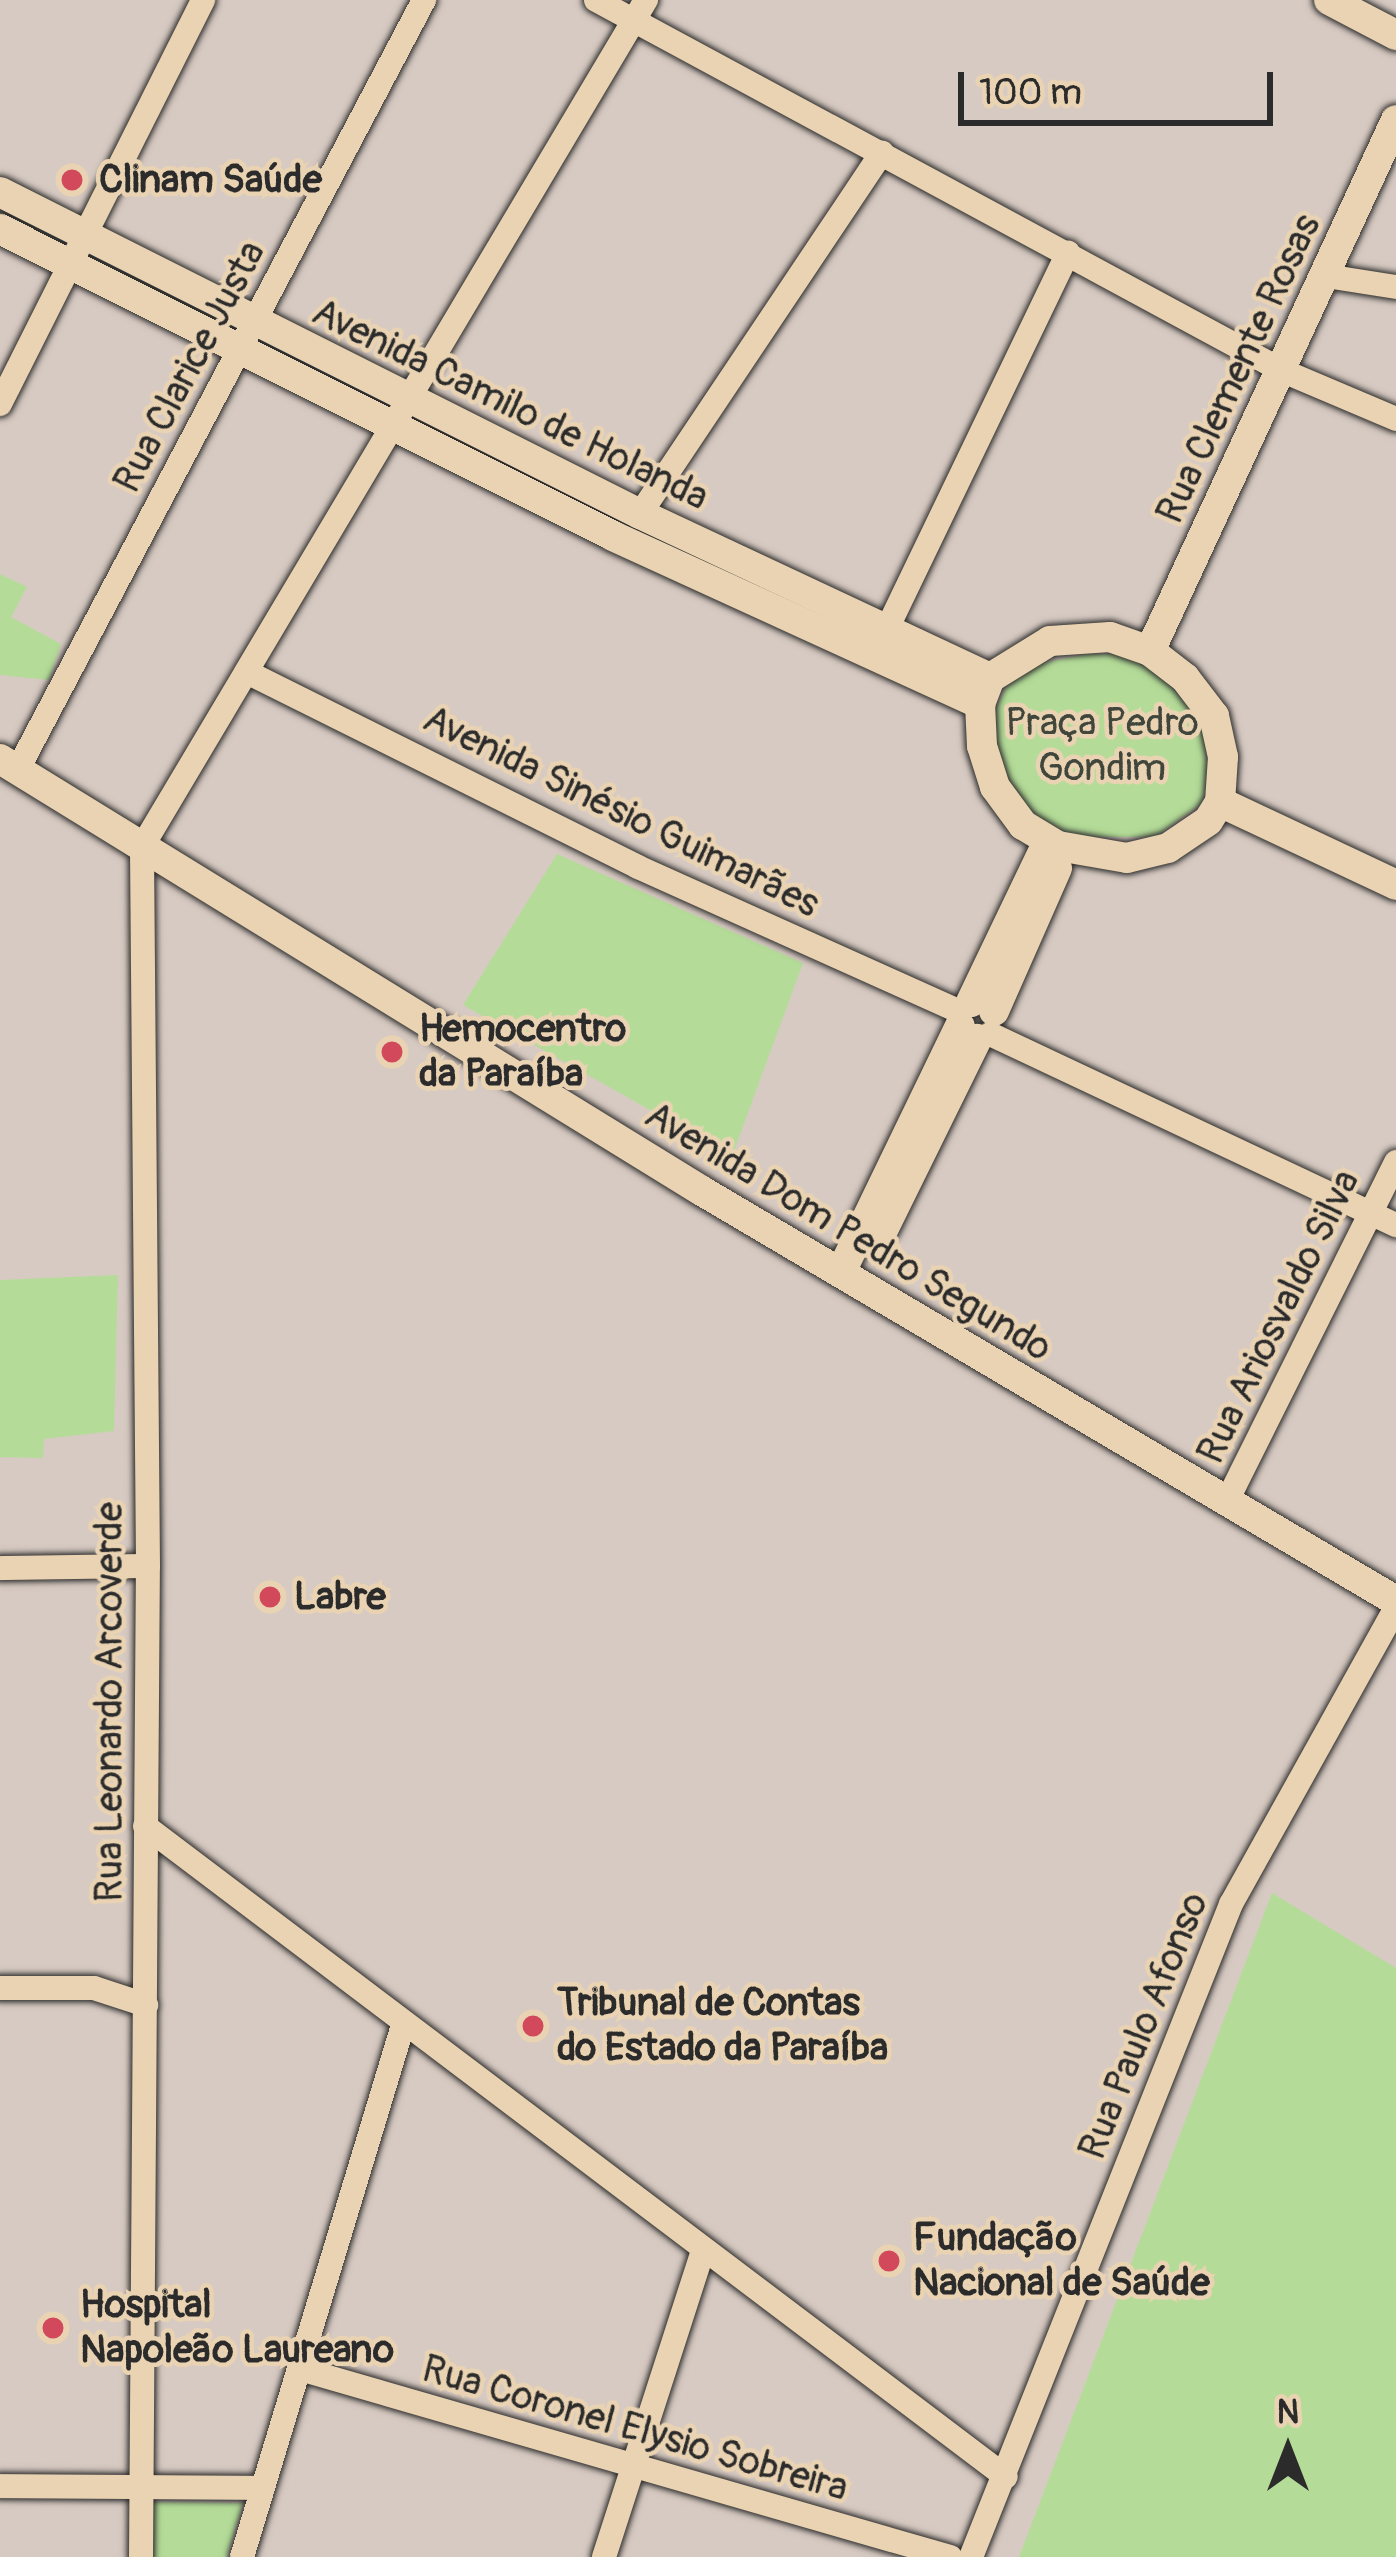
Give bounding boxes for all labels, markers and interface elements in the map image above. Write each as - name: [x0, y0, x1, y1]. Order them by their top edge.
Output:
- scale bar: [964, 48, 1279, 122]
- text: 100 m: [979, 70, 1082, 115]
- place label: Clinam Saúde: [99, 157, 322, 203]
- marker: Clinam Saúde: [56, 164, 88, 196]
- street label: Rua Clemente Rosas: [1147, 207, 1331, 531]
- street label: Rua Clarice Justa: [104, 233, 276, 501]
- street label: Avenida Camilo de Holanda: [304, 289, 716, 521]
- street label: Avenida Sinésio Guimarães: [415, 696, 827, 928]
- park label: Praça Pedro Gondim: [1005, 701, 1199, 792]
- place label: Hemocentro da Paraíba: [419, 1007, 626, 1098]
- marker: Hemocentro da Paraíba: [376, 1036, 408, 1068]
- street label: Avenida Dom Pedro Segundo: [636, 1092, 1060, 1372]
- street label: Rua Ariosvaldo Silva: [1188, 1163, 1370, 1471]
- street label: Rua Leonardo Arcoverde: [87, 1502, 133, 1902]
- place label: Labre: [294, 1574, 386, 1620]
- marker: Labre: [257, 1584, 283, 1610]
- street label: Rua Paulo Afonso: [1069, 1886, 1219, 2166]
- place label: Tribunal de Contas do Estado da Paraíba: [557, 1981, 888, 2072]
- marker: Tribunal de Contas do Estado da Paraíba: [520, 2013, 546, 2039]
- place label: Fundação Nacional de Saúde: [913, 2216, 1210, 2307]
- marker: Fundação Nacional de Saúde: [876, 2248, 902, 2274]
- place label: Hospital Napoleão Laureano: [80, 2283, 394, 2374]
- marker: Hospital Napoleão Laureano: [37, 2312, 69, 2344]
- street label: Rua Coronel Elysio Sobreira: [417, 2346, 853, 2512]
- north arrow: [1228, 2389, 1348, 2509]
- text: N: [1277, 2392, 1299, 2433]

